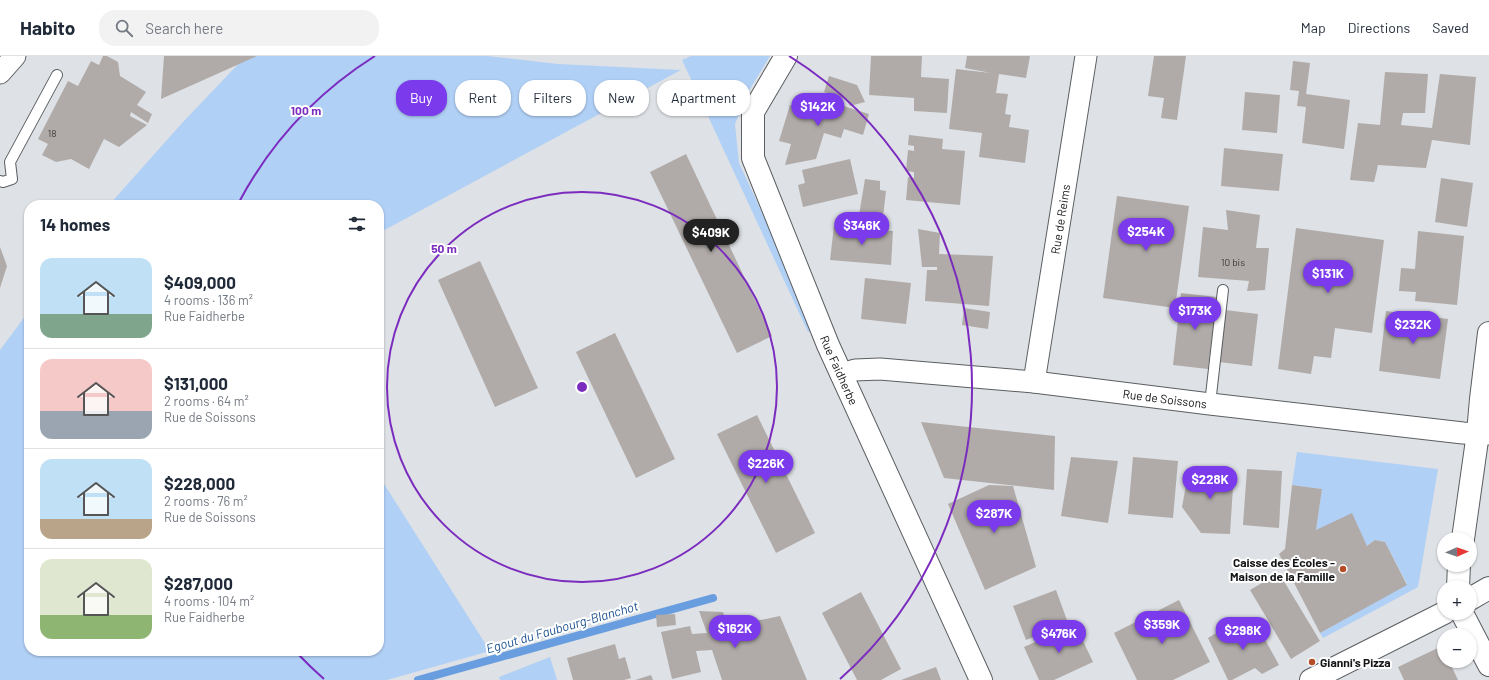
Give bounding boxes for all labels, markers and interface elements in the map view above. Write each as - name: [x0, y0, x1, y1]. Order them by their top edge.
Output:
- search box: [99, 10, 379, 46]
- text: Habito: [20, 16, 75, 39]
- icon: search: [113, 17, 135, 39]
- text: Search here: [145, 19, 223, 37]
- text: Map: [1301, 19, 1326, 36]
- text: Directions: [1348, 19, 1410, 36]
- text: Saved: [1432, 19, 1469, 36]
- chip: Buy: [396, 80, 447, 116]
- chip: Rent: [455, 80, 511, 116]
- chip: Filters: [519, 80, 586, 116]
- chip: New: [594, 80, 649, 116]
- chip: Apartment: [657, 80, 750, 116]
- pin: $142K: [790, 93, 846, 127]
- text: $142K: [800, 98, 836, 114]
- text: 100 m: [291, 103, 321, 117]
- house number: 18: [48, 127, 56, 139]
- street label: Rue de Reims: [1048, 183, 1072, 255]
- pin: $346K: [834, 212, 890, 246]
- icon: filters: [346, 213, 368, 235]
- text: 14 homes: [40, 214, 110, 234]
- text: $346K: [843, 217, 881, 233]
- pin: $254K: [1118, 218, 1174, 252]
- pin: $409K: [683, 219, 739, 253]
- text: $254K: [1127, 223, 1165, 239]
- text: $409K: [692, 224, 730, 240]
- text: 50 m: [431, 241, 457, 255]
- house number: 10 bis: [1221, 256, 1245, 268]
- pin: $131K: [1300, 260, 1356, 294]
- text: $131K: [1312, 265, 1344, 281]
- text: $409,000: [164, 272, 236, 292]
- icon: home: [72, 274, 120, 322]
- text: 4 rooms · 136 m²: [164, 292, 253, 308]
- pin: $173K: [1167, 297, 1223, 331]
- text: $173K: [1178, 302, 1212, 318]
- text: Rue Faidherbe: [164, 308, 245, 324]
- pin: $232K: [1385, 311, 1441, 345]
- text: $232K: [1395, 316, 1431, 332]
- street label: Rue Faidherbe: [818, 333, 861, 407]
- text: $131,000: [164, 373, 228, 393]
- icon: home: [72, 375, 120, 423]
- centre of rings: [575, 380, 589, 394]
- street label: Rue de Soissons: [1122, 386, 1208, 411]
- text: 2 rooms · 64 m²: [164, 393, 249, 409]
- text: Rue de Soissons: [164, 409, 256, 425]
- pin: $226K: [738, 450, 794, 484]
- text: $226K: [747, 455, 785, 471]
- pin: $228K: [1182, 466, 1238, 500]
- text: $228K: [1191, 471, 1229, 487]
- text: $228,000: [164, 473, 235, 493]
- icon: home: [72, 475, 120, 523]
- text: 2 rooms · 76 m²: [164, 493, 248, 509]
- pin: $287K: [966, 500, 1022, 534]
- text: $287K: [976, 505, 1012, 521]
- text: Rue de Soissons: [164, 509, 256, 525]
- north arrow: [1437, 532, 1477, 572]
- map controls: [1437, 532, 1477, 668]
- place label: Caisse des Écoles - Maison de la Famille: [1230, 555, 1335, 583]
- marker: Caisse des Écoles - Maison de la Famille: [1338, 564, 1348, 574]
- text: $287,000: [164, 573, 233, 593]
- icon: home: [72, 575, 120, 623]
- button: +: [1437, 580, 1477, 620]
- text: 4 rooms · 104 m²: [164, 593, 254, 609]
- water label: Egout du Faubourg-Blanchot: [484, 597, 640, 656]
- text: Rue Faidherbe: [164, 609, 245, 625]
- pin: $359K: [1134, 611, 1190, 645]
- pin: $162K: [707, 615, 763, 649]
- text: $359K: [1144, 616, 1180, 632]
- pin: $298K: [1215, 617, 1271, 651]
- text: $162K: [718, 620, 752, 636]
- pin: $476K: [1031, 620, 1087, 654]
- text: $298K: [1225, 622, 1261, 638]
- text: $476K: [1041, 625, 1077, 641]
- button: −: [1437, 628, 1477, 668]
- place label: Gianni's Pizza: [1320, 655, 1391, 669]
- marker: Gianni's Pizza: [1307, 657, 1317, 667]

